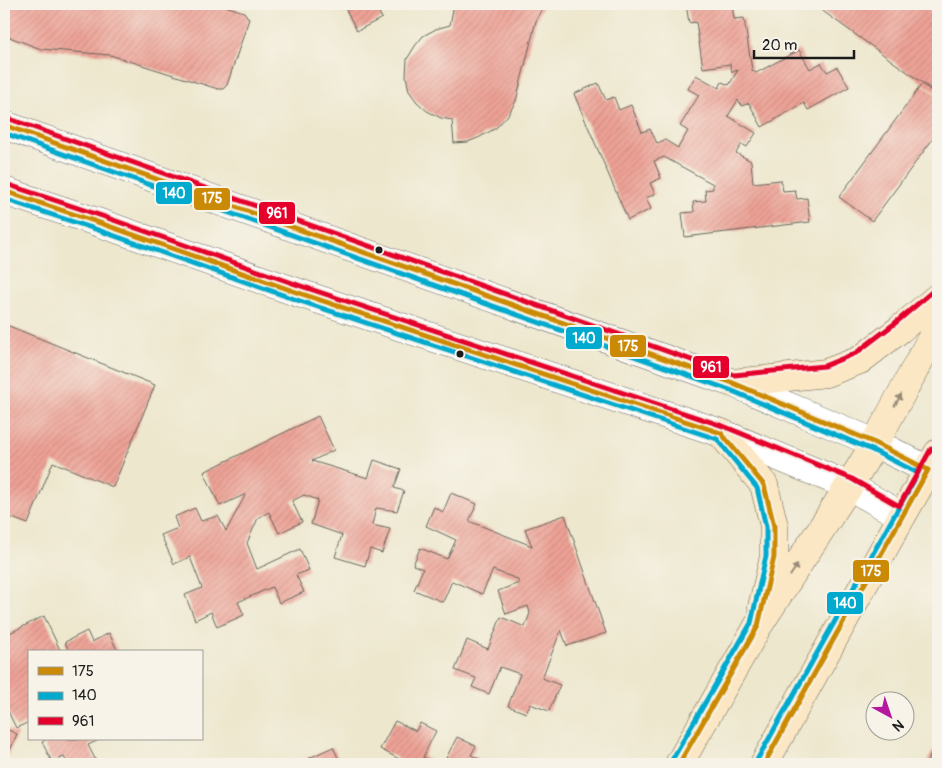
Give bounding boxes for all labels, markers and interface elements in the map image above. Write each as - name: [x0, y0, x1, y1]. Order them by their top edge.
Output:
- scale bar: [754, 28, 854, 60]
- text: 20 m: [762, 36, 797, 55]
- line badge: 140: [155, 181, 193, 205]
- text: 140: [162, 185, 186, 202]
- line badge: 175: [193, 187, 231, 211]
- text: 175: [202, 190, 223, 207]
- line badge: 961: [258, 201, 296, 225]
- text: 961: [267, 205, 287, 222]
- unlabelled marker: [374, 245, 384, 255]
- line badge: 140: [565, 326, 603, 350]
- text: 140: [572, 330, 596, 347]
- line badge: 175: [609, 334, 647, 358]
- text: 175: [618, 338, 639, 355]
- unlabelled marker: [455, 349, 465, 359]
- line badge: 961: [692, 355, 730, 379]
- text: 961: [701, 359, 721, 376]
- one-way arrow: [894, 392, 902, 407]
- line badge: 175: [852, 559, 890, 583]
- text: 175: [861, 563, 882, 580]
- one-way arrow: [790, 564, 799, 577]
- line badge: 140: [826, 591, 864, 615]
- text: 140: [833, 595, 857, 612]
- legend: [28, 650, 202, 740]
- text: 175: [72, 662, 94, 681]
- text: 140: [72, 686, 97, 705]
- north arrow: [864, 690, 914, 740]
- text: 961: [72, 712, 94, 731]
- text: N: [889, 716, 907, 735]

